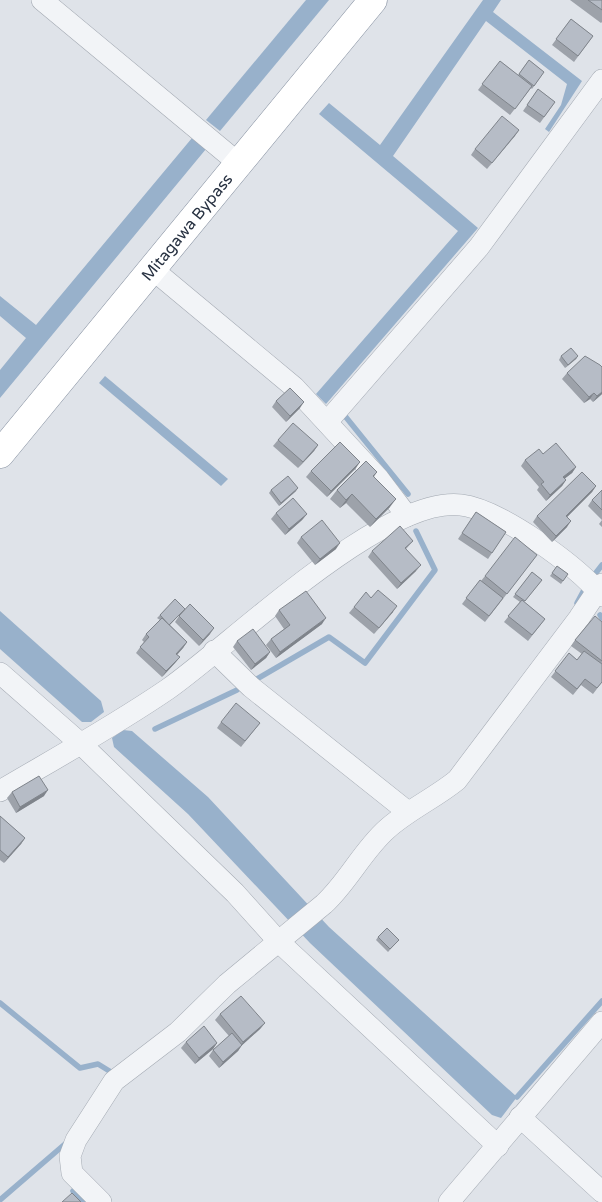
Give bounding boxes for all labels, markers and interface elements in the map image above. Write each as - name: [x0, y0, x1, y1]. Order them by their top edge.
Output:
- street label: Mitagawa Bypass: [137, 170, 237, 285]

